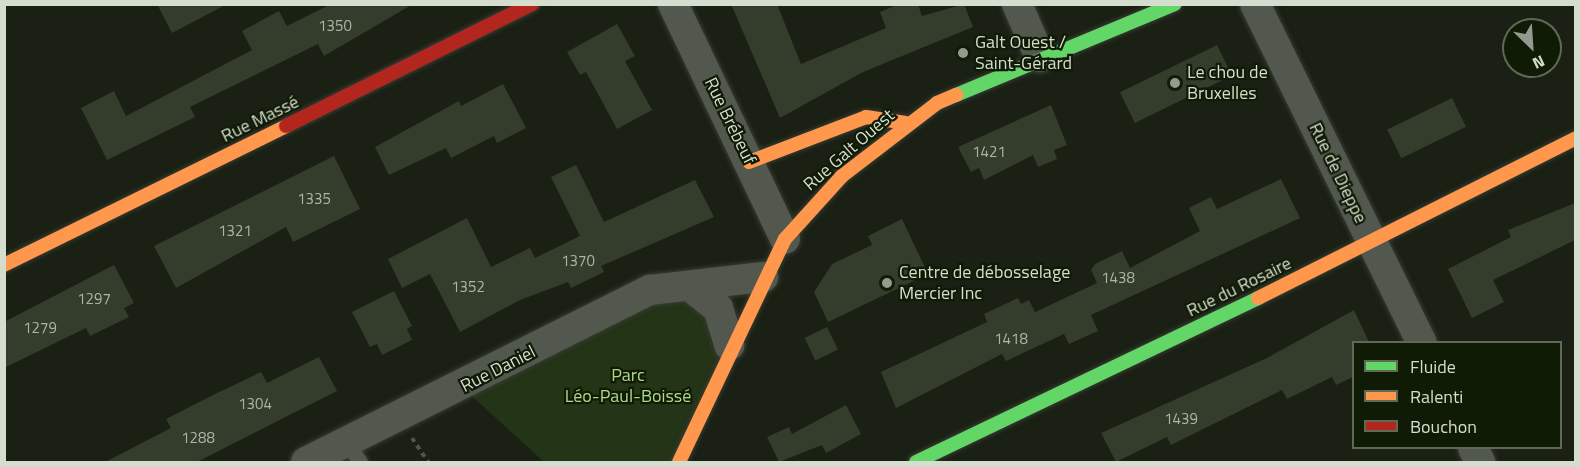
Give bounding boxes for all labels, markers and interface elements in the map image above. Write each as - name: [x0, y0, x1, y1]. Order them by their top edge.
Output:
- house number: 1350: [318, 17, 352, 35]
- north arrow: [1502, 18, 1562, 78]
- place label: Galt Ouest / Saint-Gérard: [975, 32, 1072, 74]
- marker: Galt Ouest / Saint-Gérard: [956, 46, 970, 60]
- text: N: [1529, 49, 1549, 76]
- place label: Le chou de Bruxelles: [1187, 62, 1268, 104]
- street label: Rue Brébeuf: [700, 74, 760, 168]
- marker: Le chou de Bruxelles: [1168, 76, 1182, 90]
- street label: Rue Massé: [218, 91, 302, 147]
- street label: Rue Galt Ouest: [799, 105, 899, 195]
- street label: Rue de Dieppe: [1304, 119, 1372, 227]
- house number: 1421: [972, 143, 1006, 161]
- house number: 1335: [297, 190, 331, 208]
- house number: 1321: [218, 222, 252, 240]
- house number: 1370: [561, 252, 595, 270]
- street label: Rue du Rosaire: [1183, 252, 1295, 322]
- place label: Centre de débosselage Mercier Inc: [899, 262, 1070, 304]
- house number: 1438: [1101, 269, 1135, 287]
- marker: Centre de débosselage Mercier Inc: [880, 276, 894, 290]
- house number: 1352: [451, 278, 485, 296]
- house number: 1297: [77, 290, 111, 308]
- house number: 1279: [23, 319, 57, 337]
- house number: 1418: [994, 330, 1028, 348]
- street label: Rue Daniel: [457, 341, 539, 397]
- legend: [1352, 341, 1562, 449]
- text: Fluide: [1410, 353, 1456, 380]
- park label: Parc Léo-Paul-Boissé: [565, 365, 691, 407]
- text: Ralenti: [1410, 383, 1463, 410]
- house number: 1304: [238, 395, 272, 413]
- house number: 1439: [1164, 410, 1198, 428]
- text: Bouchon: [1410, 413, 1477, 440]
- house number: 1288: [181, 429, 215, 447]

